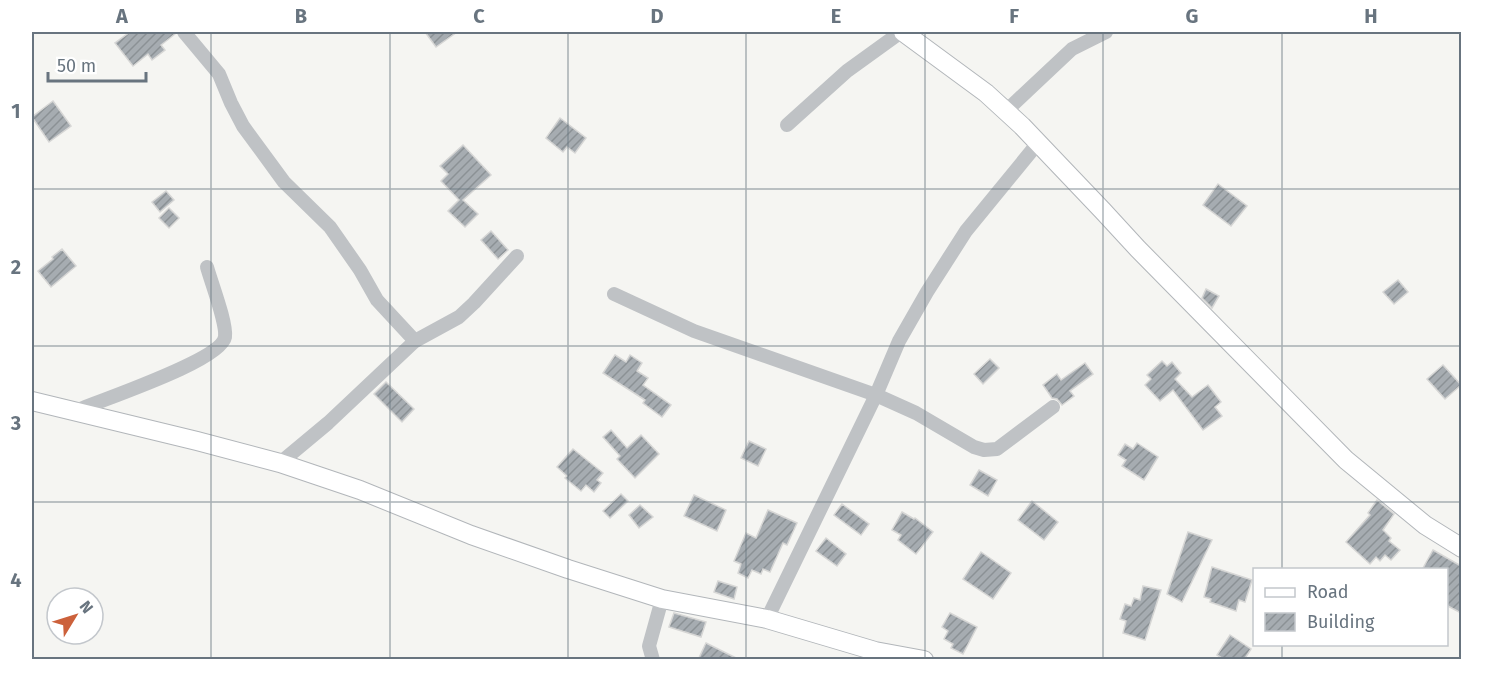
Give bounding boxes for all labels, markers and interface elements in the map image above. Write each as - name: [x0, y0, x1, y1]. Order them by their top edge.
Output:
- text: A: [115, 4, 129, 28]
- text: B: [295, 4, 307, 28]
- text: C: [473, 4, 485, 28]
- text: D: [650, 4, 664, 28]
- text: E: [831, 4, 841, 28]
- text: F: [1009, 4, 1019, 28]
- text: G: [1186, 4, 1198, 28]
- text: H: [1364, 4, 1378, 28]
- scale bar: [48, 45, 146, 83]
- text: 50 m: [57, 55, 96, 77]
- text: 1: [11, 99, 21, 123]
- text: 2: [11, 255, 21, 279]
- text: 3: [10, 411, 21, 435]
- text: 4: [10, 568, 22, 592]
- legend: [1253, 568, 1448, 646]
- text: Road: [1307, 581, 1349, 603]
- north arrow: [45, 586, 105, 646]
- text: N: [76, 597, 97, 617]
- text: Building: [1307, 611, 1375, 633]

